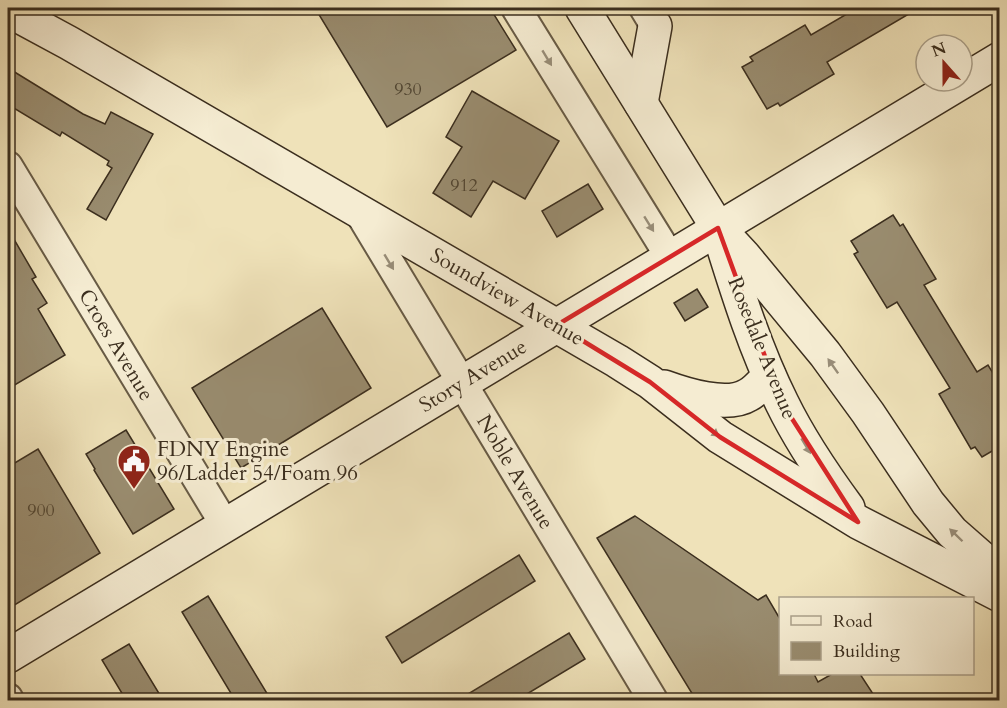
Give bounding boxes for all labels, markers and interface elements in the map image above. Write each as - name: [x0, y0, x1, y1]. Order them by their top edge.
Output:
- north arrow: [914, 33, 974, 93]
- text: N: [929, 37, 950, 63]
- one-way arrow: [541, 49, 552, 66]
- house number: 930: [394, 77, 422, 102]
- house number: 912: [450, 173, 478, 198]
- one-way arrow: [643, 216, 654, 232]
- street label: Soundview Avenue: [425, 241, 589, 353]
- one-way arrow: [384, 254, 395, 270]
- street label: Rosedale Avenue: [720, 272, 804, 424]
- street label: Croes Avenue: [71, 284, 161, 406]
- street label: Story Avenue: [414, 332, 532, 420]
- one-way arrow: [828, 359, 840, 374]
- street label: Noble Avenue: [469, 409, 561, 535]
- one-way arrow: [703, 425, 719, 437]
- place label: FDNY Engine 96/Ladder 54/Foam 96: [157, 435, 358, 488]
- one-way arrow: [801, 438, 811, 455]
- public building icon: FDNY Engine 96/Ladder 54/Foam 96: [116, 443, 152, 490]
- house number: 900: [27, 498, 55, 523]
- one-way arrow: [949, 528, 964, 542]
- legend: [779, 597, 974, 675]
- text: Road: [833, 609, 873, 634]
- text: Building: [833, 639, 901, 664]

